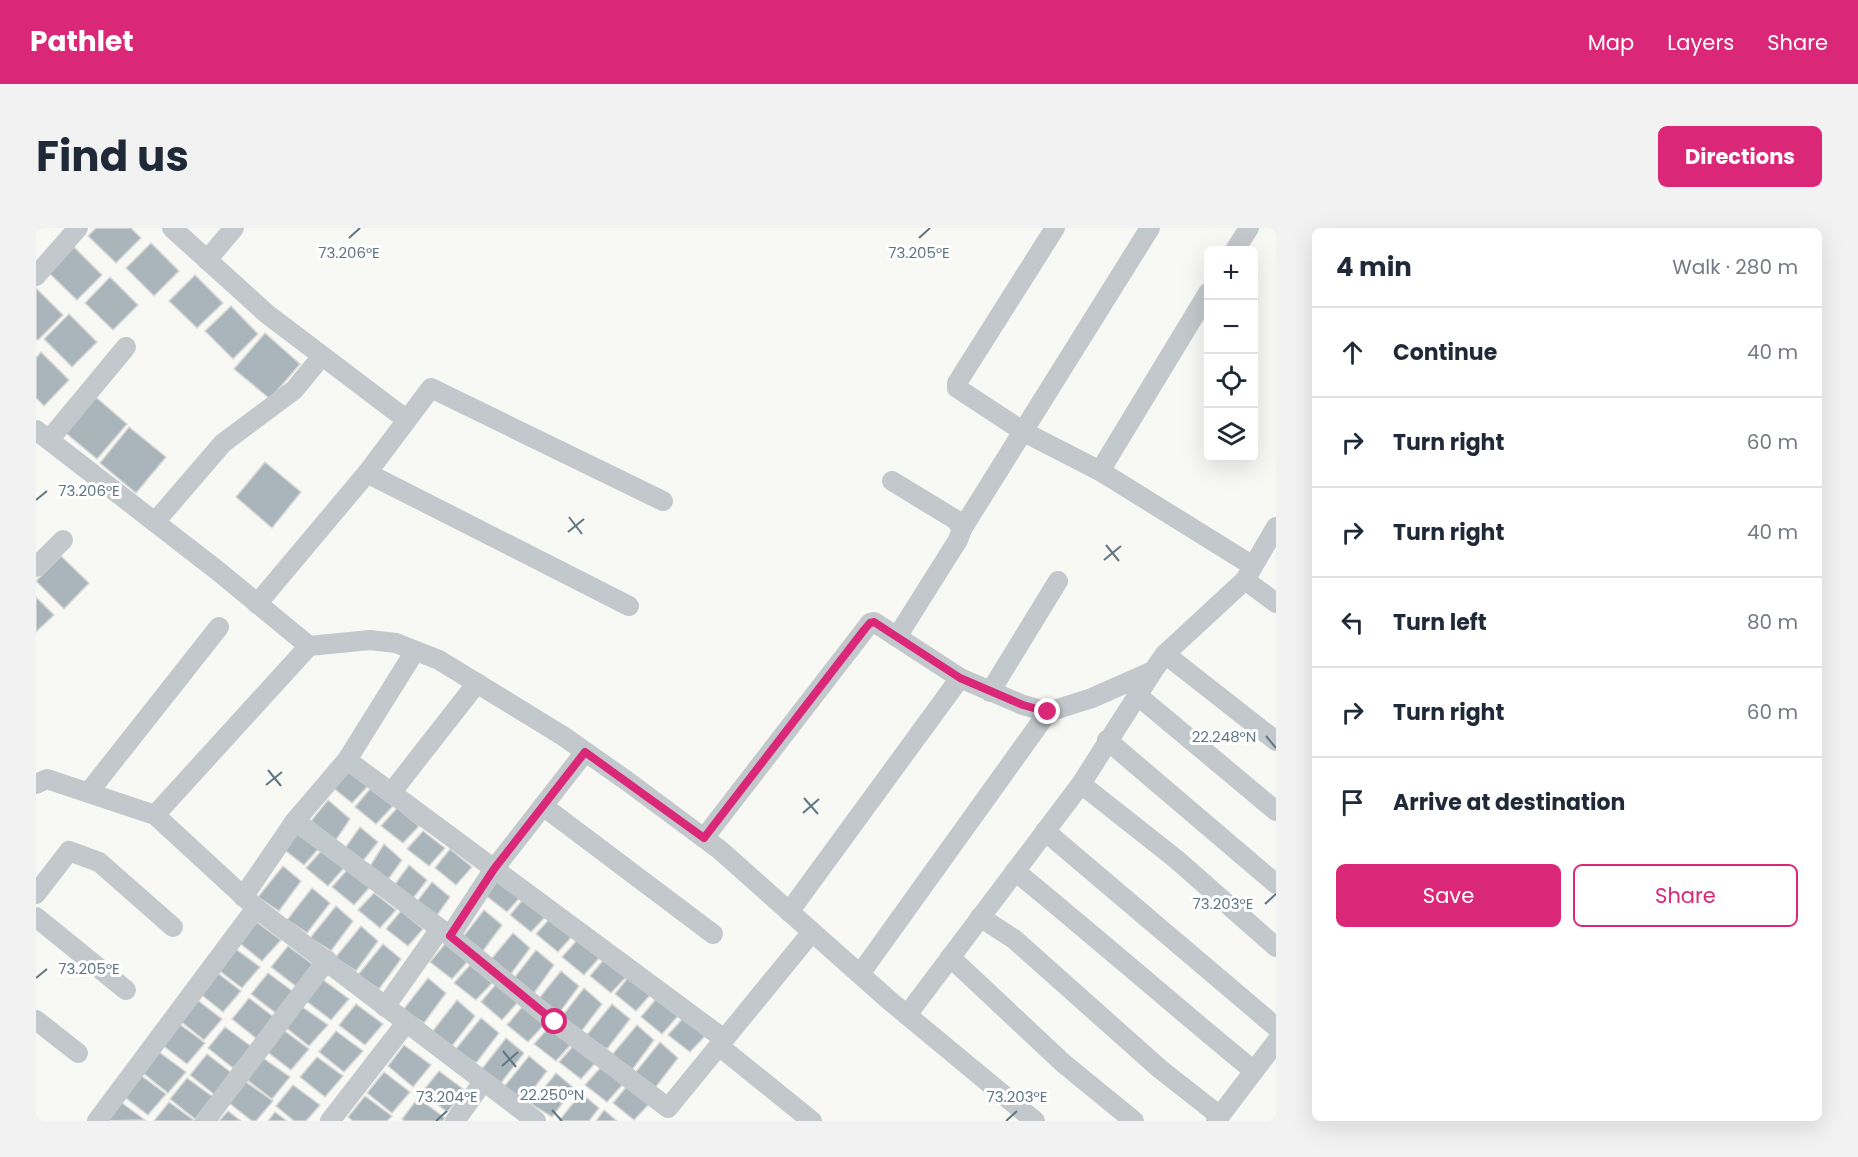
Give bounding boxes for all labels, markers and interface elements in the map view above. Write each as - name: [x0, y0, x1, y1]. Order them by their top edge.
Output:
- text: Pathlet: [30, 22, 134, 61]
- text: Map: [1588, 28, 1634, 57]
- text: Layers: [1667, 28, 1734, 57]
- text: Share: [1767, 28, 1828, 57]
- button: Directions: [1658, 126, 1822, 187]
- text: Find us: [36, 127, 189, 186]
- text: 73.206°E: [318, 242, 380, 263]
- text: 73.205°E: [888, 242, 950, 263]
- map controls: [1204, 246, 1258, 462]
- button: +: [1204, 246, 1258, 300]
- text: 4 min: [1336, 249, 1412, 285]
- text: Walk · 280 m: [1672, 253, 1798, 281]
- button: −: [1204, 300, 1258, 354]
- icon: ahead: [1336, 336, 1369, 369]
- text: Continue: [1393, 337, 1497, 368]
- text: 40 m: [1747, 338, 1798, 366]
- button: locate: [1204, 354, 1258, 408]
- button: layers: [1204, 408, 1258, 462]
- icon: right: [1336, 426, 1369, 459]
- text: Turn right: [1393, 427, 1504, 458]
- text: 60 m: [1747, 428, 1798, 456]
- text: 73.206°E: [58, 480, 120, 501]
- icon: right: [1336, 516, 1369, 549]
- text: Turn right: [1393, 517, 1504, 548]
- text: 40 m: [1747, 518, 1798, 546]
- icon: left: [1336, 606, 1369, 639]
- text: Turn left: [1393, 607, 1487, 638]
- text: 80 m: [1747, 608, 1798, 636]
- icon: right: [1336, 696, 1369, 729]
- text: Turn right: [1393, 697, 1504, 728]
- route end: [1034, 698, 1060, 724]
- text: 60 m: [1747, 698, 1798, 726]
- text: 22.248°N: [1192, 726, 1256, 747]
- icon: arrive: [1336, 786, 1369, 819]
- text: Arrive at destination: [1393, 787, 1625, 818]
- button: Save: [1336, 864, 1561, 927]
- button: Share: [1573, 864, 1798, 927]
- text: 73.203°E: [1193, 893, 1253, 914]
- text: 73.205°E: [58, 958, 120, 979]
- route start: [541, 1008, 567, 1034]
- text: 22.250°N: [520, 1084, 584, 1105]
- text: 73.204°E: [416, 1086, 478, 1107]
- text: 73.203°E: [987, 1086, 1047, 1107]

